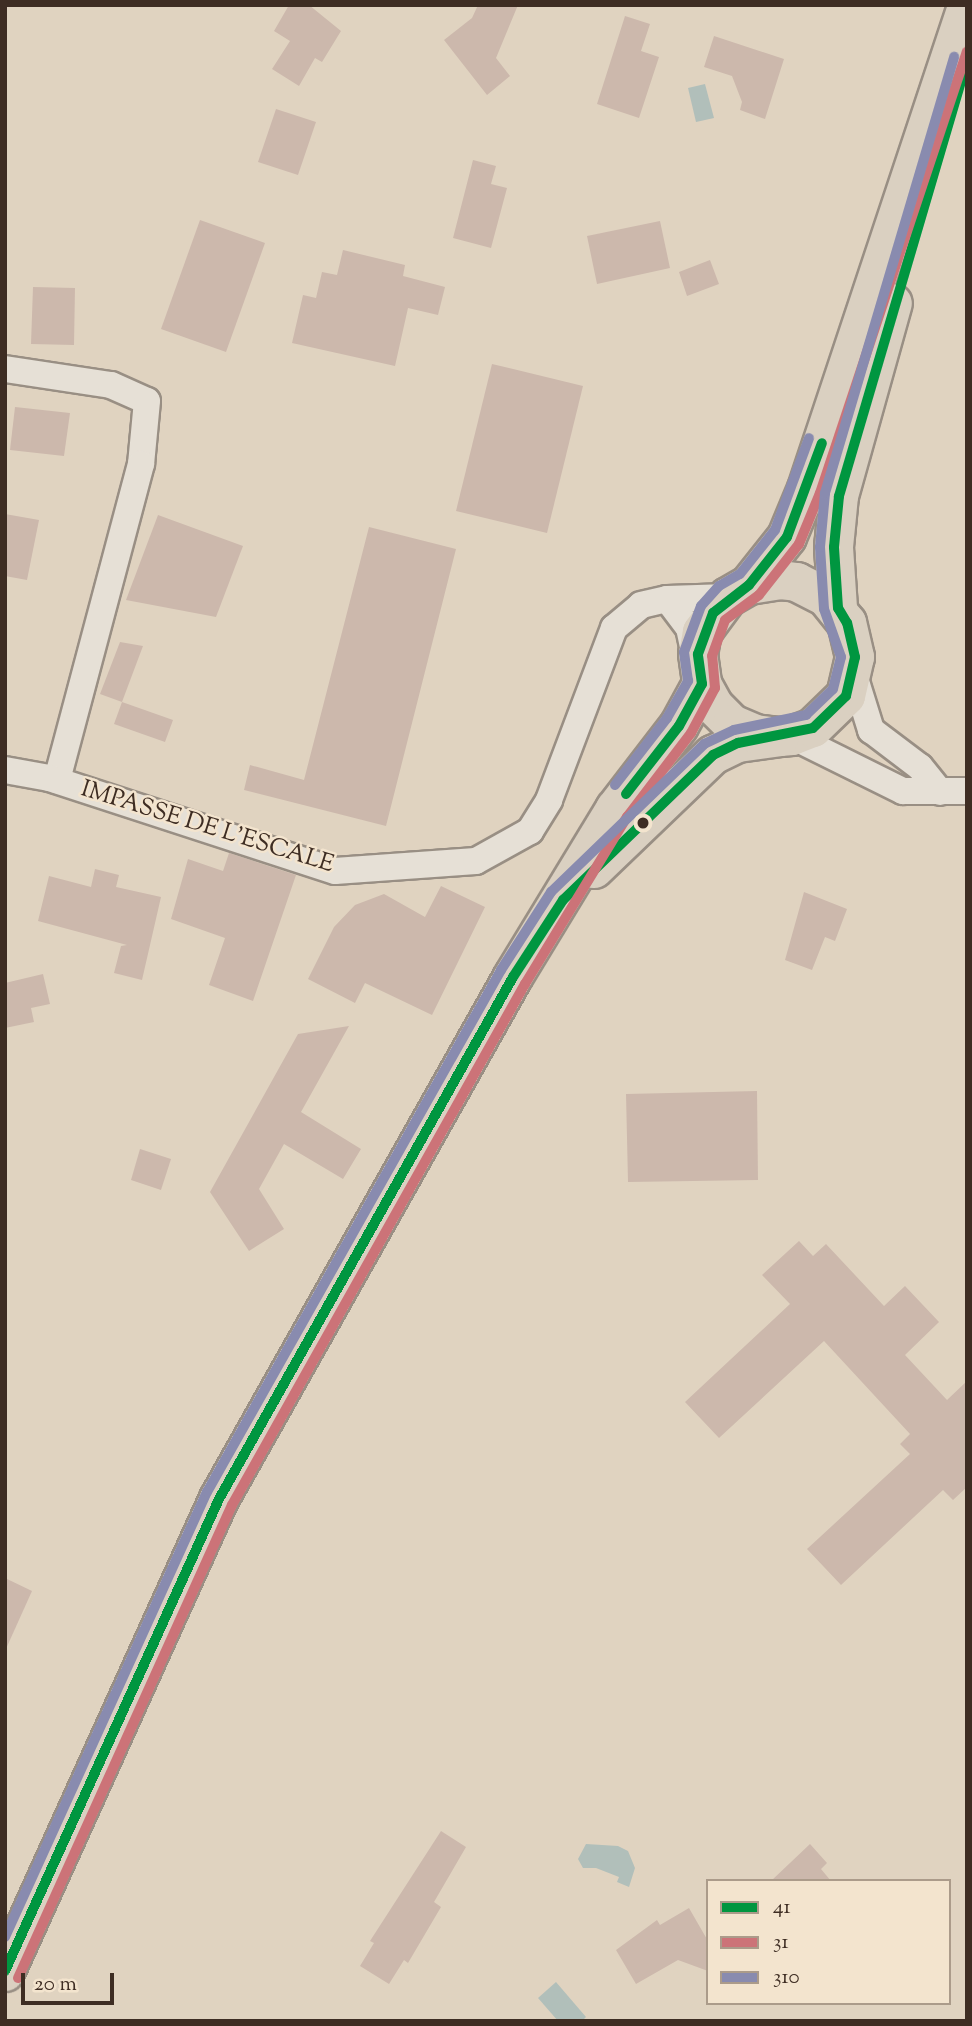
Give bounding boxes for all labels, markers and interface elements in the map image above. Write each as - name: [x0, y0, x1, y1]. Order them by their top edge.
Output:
- street label: IMPASSE DE L'ESCALE: [77, 776, 337, 880]
- unlabelled marker: [636, 816, 650, 830]
- legend: [706, 1879, 951, 2005]
- text: 41: [773, 1893, 791, 1923]
- text: 31: [773, 1928, 789, 1958]
- scale bar: [24, 1960, 117, 2004]
- text: 310: [773, 1963, 800, 1993]
- text: 20 m: [34, 1970, 77, 2000]

